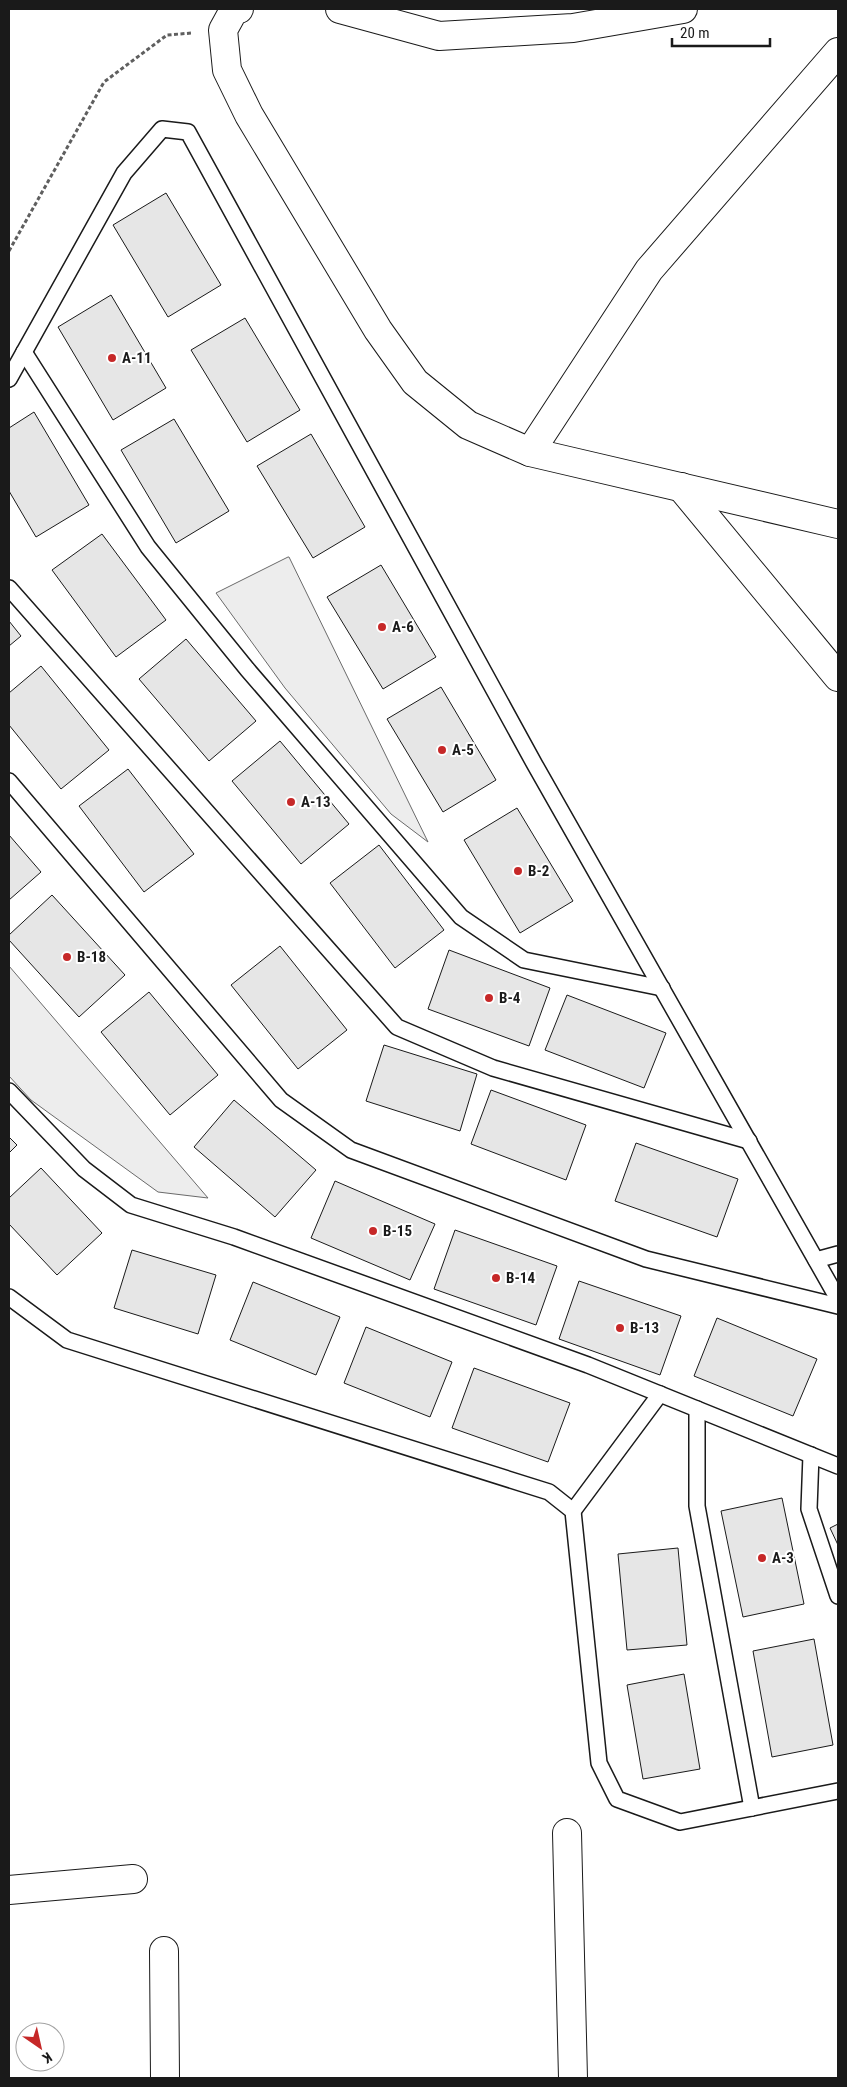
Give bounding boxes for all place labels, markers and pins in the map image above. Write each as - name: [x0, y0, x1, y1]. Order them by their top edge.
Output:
- place label: A-11: [122, 349, 152, 367]
- marker: A-11: [106, 352, 118, 364]
- place label: A-6: [392, 618, 414, 636]
- marker: A-6: [376, 621, 388, 633]
- place label: A-5: [452, 741, 474, 759]
- marker: A-5: [436, 744, 448, 756]
- place label: A-13: [301, 793, 331, 811]
- marker: A-13: [285, 796, 297, 808]
- place label: B-2: [528, 862, 549, 880]
- marker: B-2: [512, 865, 524, 877]
- place label: B-18: [77, 948, 106, 966]
- marker: B-18: [61, 951, 73, 963]
- place label: B-4: [499, 989, 521, 1007]
- marker: B-4: [483, 992, 495, 1004]
- place label: B-15: [383, 1222, 412, 1240]
- marker: B-15: [367, 1225, 379, 1237]
- place label: B-14: [506, 1269, 535, 1287]
- marker: B-14: [490, 1272, 502, 1284]
- place label: B-13: [630, 1319, 659, 1337]
- marker: B-13: [614, 1322, 626, 1334]
- place label: A-3: [772, 1549, 794, 1567]
- marker: A-3: [756, 1552, 768, 1564]

